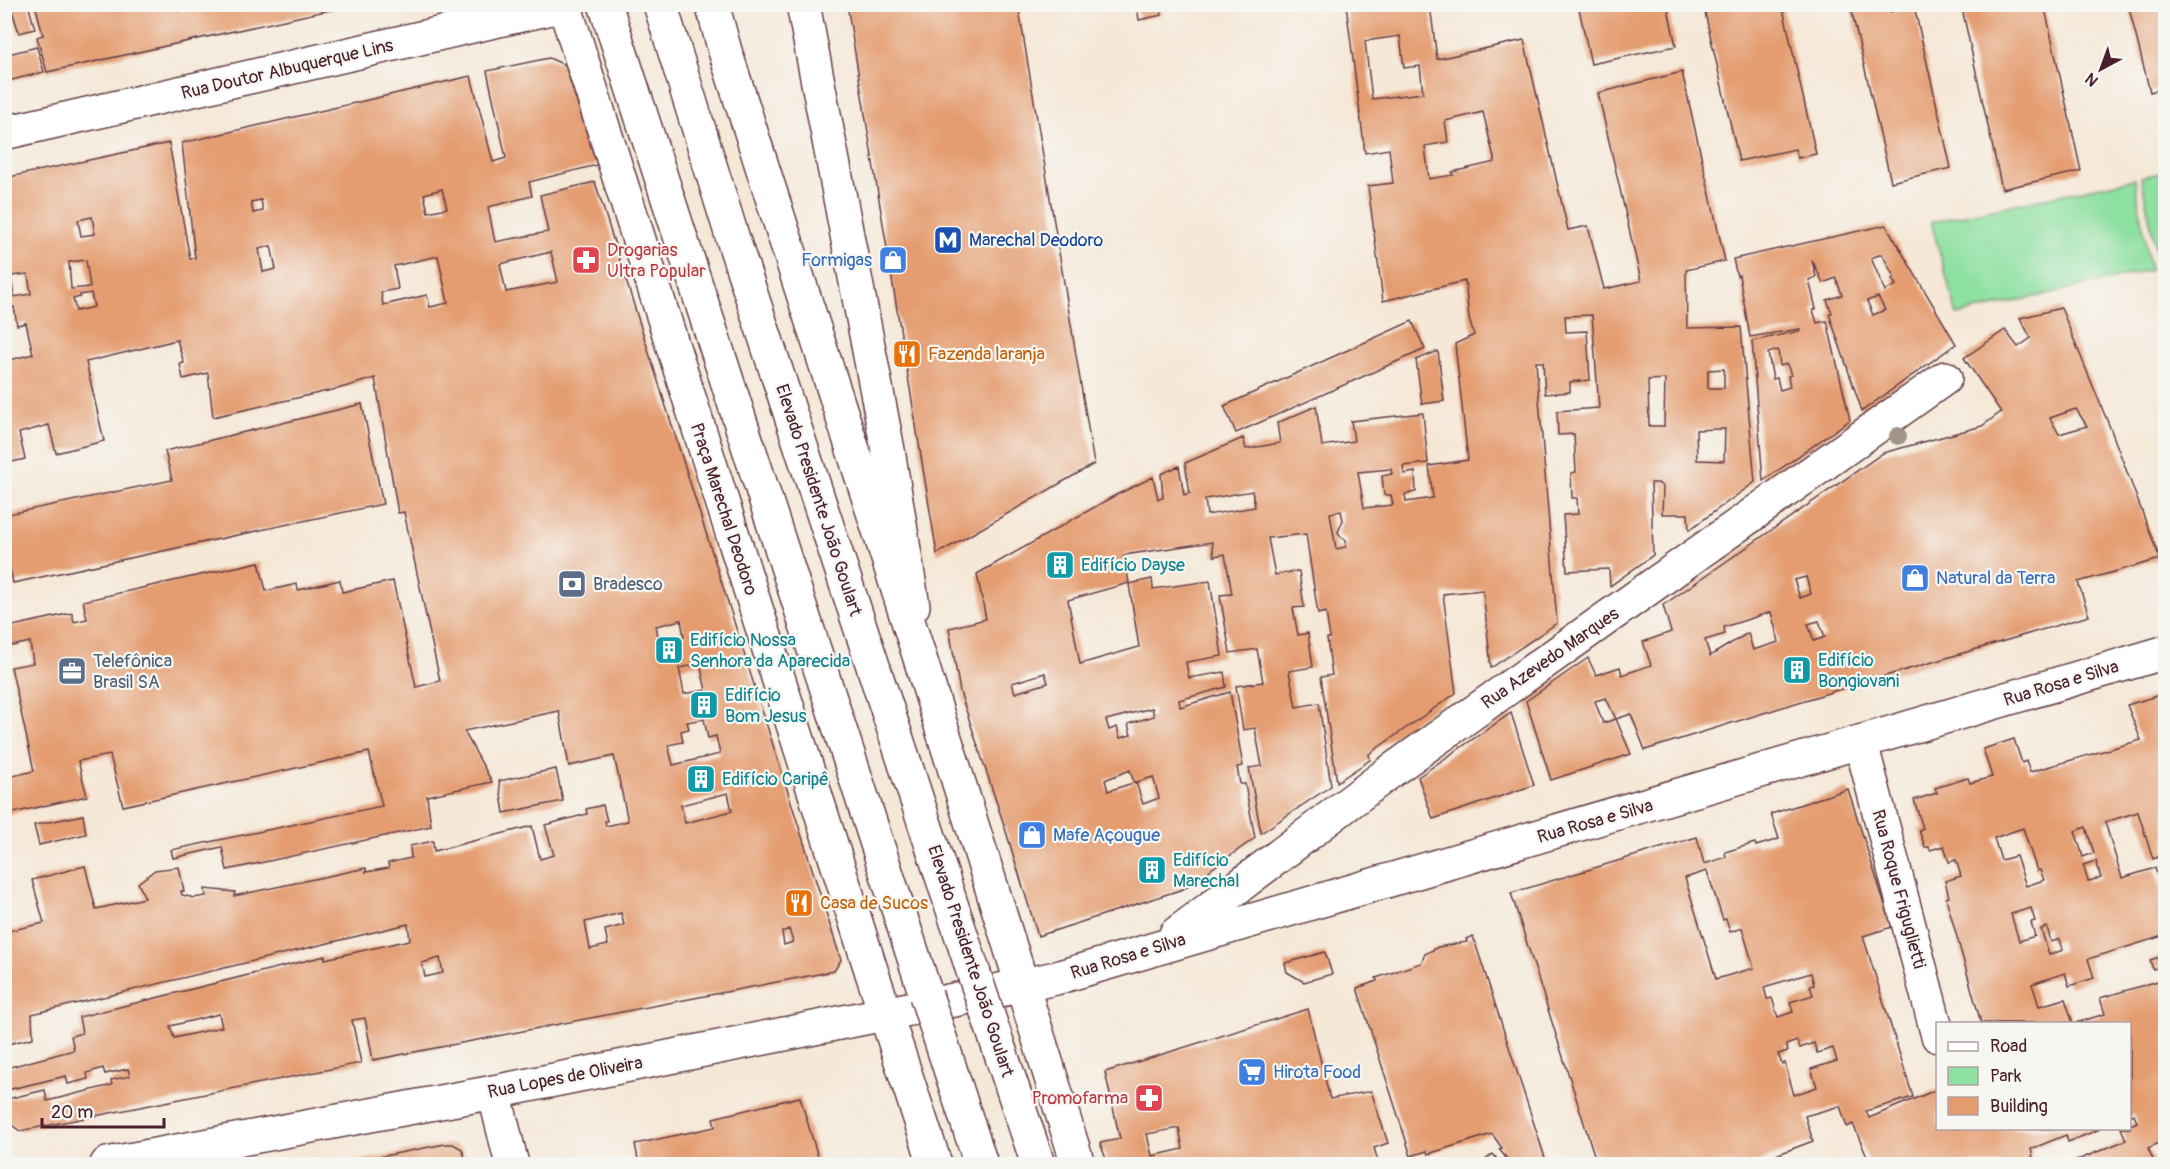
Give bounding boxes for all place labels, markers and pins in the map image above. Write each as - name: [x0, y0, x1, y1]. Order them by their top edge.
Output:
- metro station icon: Marechal Deodoro: [932, 224, 964, 256]
- place label: Marechal Deodoro: [969, 229, 1103, 252]
- place label: Drogarias Ultra Popular: [607, 239, 706, 283]
- pharmacy icon: Drogarias Ultra Popular: [570, 244, 602, 276]
- shop icon: Formigas: [877, 244, 909, 276]
- place label: Formigas: [801, 249, 872, 272]
- restaurant icon: Fazenda laranja: [891, 338, 923, 370]
- place label: Fazenda laranja: [928, 343, 1045, 366]
- building icon: Edifício Dayse: [1044, 549, 1076, 581]
- place label: Edifício Dayse: [1081, 554, 1185, 577]
- shop icon: Natural da Terra: [1899, 562, 1931, 594]
- place label: Natural da Terra: [1936, 567, 2055, 590]
- bank icon: Bradesco: [556, 568, 588, 600]
- place label: Bradesco: [593, 573, 663, 596]
- place label: Edifício Nossa Senhora da Aparecida: [690, 629, 850, 673]
- building icon: Edifício Nossa Senhora da Aparecida: [653, 634, 685, 666]
- place label: Edifício Bongiovani: [1818, 649, 1899, 693]
- place label: Telefônica Brasil SA: [93, 650, 172, 694]
- building icon: Edifício Bongiovani: [1781, 654, 1813, 686]
- office icon: Telefônica Brasil SA: [56, 655, 88, 687]
- place label: Edifício Bom Jesus: [725, 684, 807, 728]
- building icon: Edifício Bom Jesus: [688, 689, 720, 721]
- building icon: Edifício Caripê: [685, 763, 717, 795]
- place label: Edifício Caripê: [722, 768, 829, 791]
- shop icon: Mafe Açougue: [1016, 819, 1048, 851]
- place label: Mafe Açougue: [1053, 824, 1160, 847]
- place label: Edifício Marechal: [1173, 849, 1240, 893]
- building icon: Edifício Marechal: [1136, 854, 1168, 886]
- restaurant icon: Casa de Sucos: [783, 887, 815, 919]
- place label: Casa de Sucos: [820, 892, 928, 915]
- supermarket icon: Hirota Food: [1236, 1056, 1268, 1088]
- place label: Hirota Food: [1273, 1061, 1361, 1084]
- pharmacy icon: Promofarma: [1133, 1082, 1165, 1114]
- place label: Promofarma: [1032, 1087, 1128, 1110]

